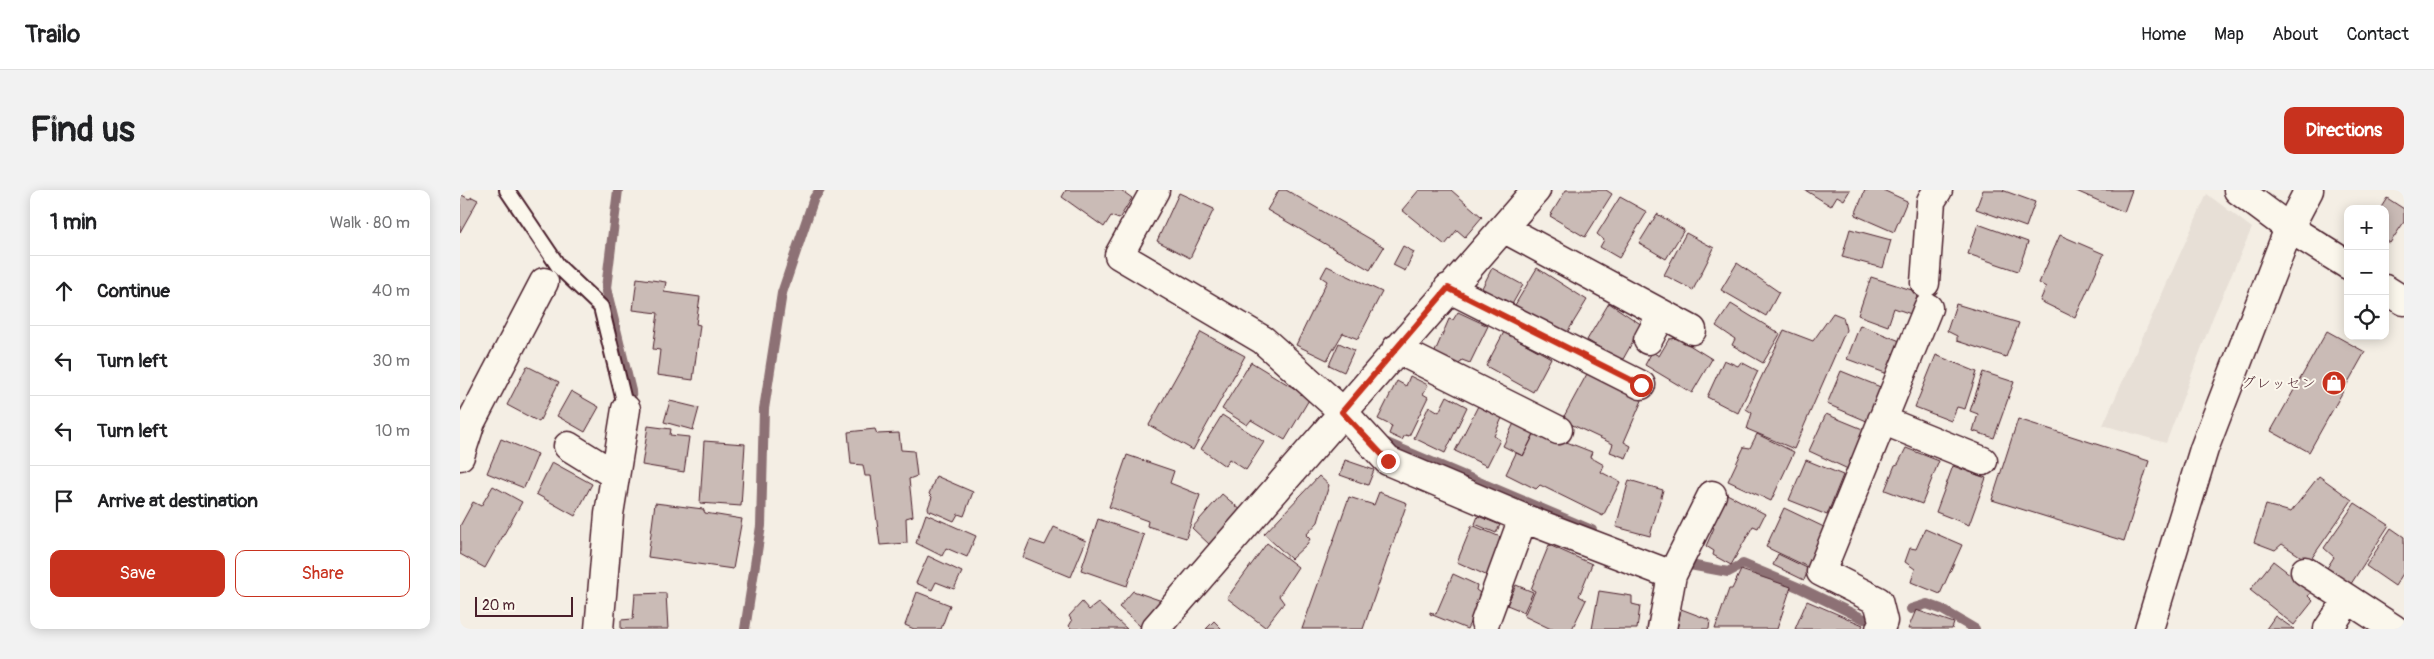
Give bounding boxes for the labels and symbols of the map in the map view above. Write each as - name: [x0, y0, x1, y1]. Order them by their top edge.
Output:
- shop icon: グレッセン: [2321, 370, 2347, 396]
- route start: [1630, 374, 1653, 397]
- place label: グレッセン: [2241, 374, 2316, 393]
- route end: [1377, 450, 1400, 473]
- scale bar: [475, 594, 572, 617]

